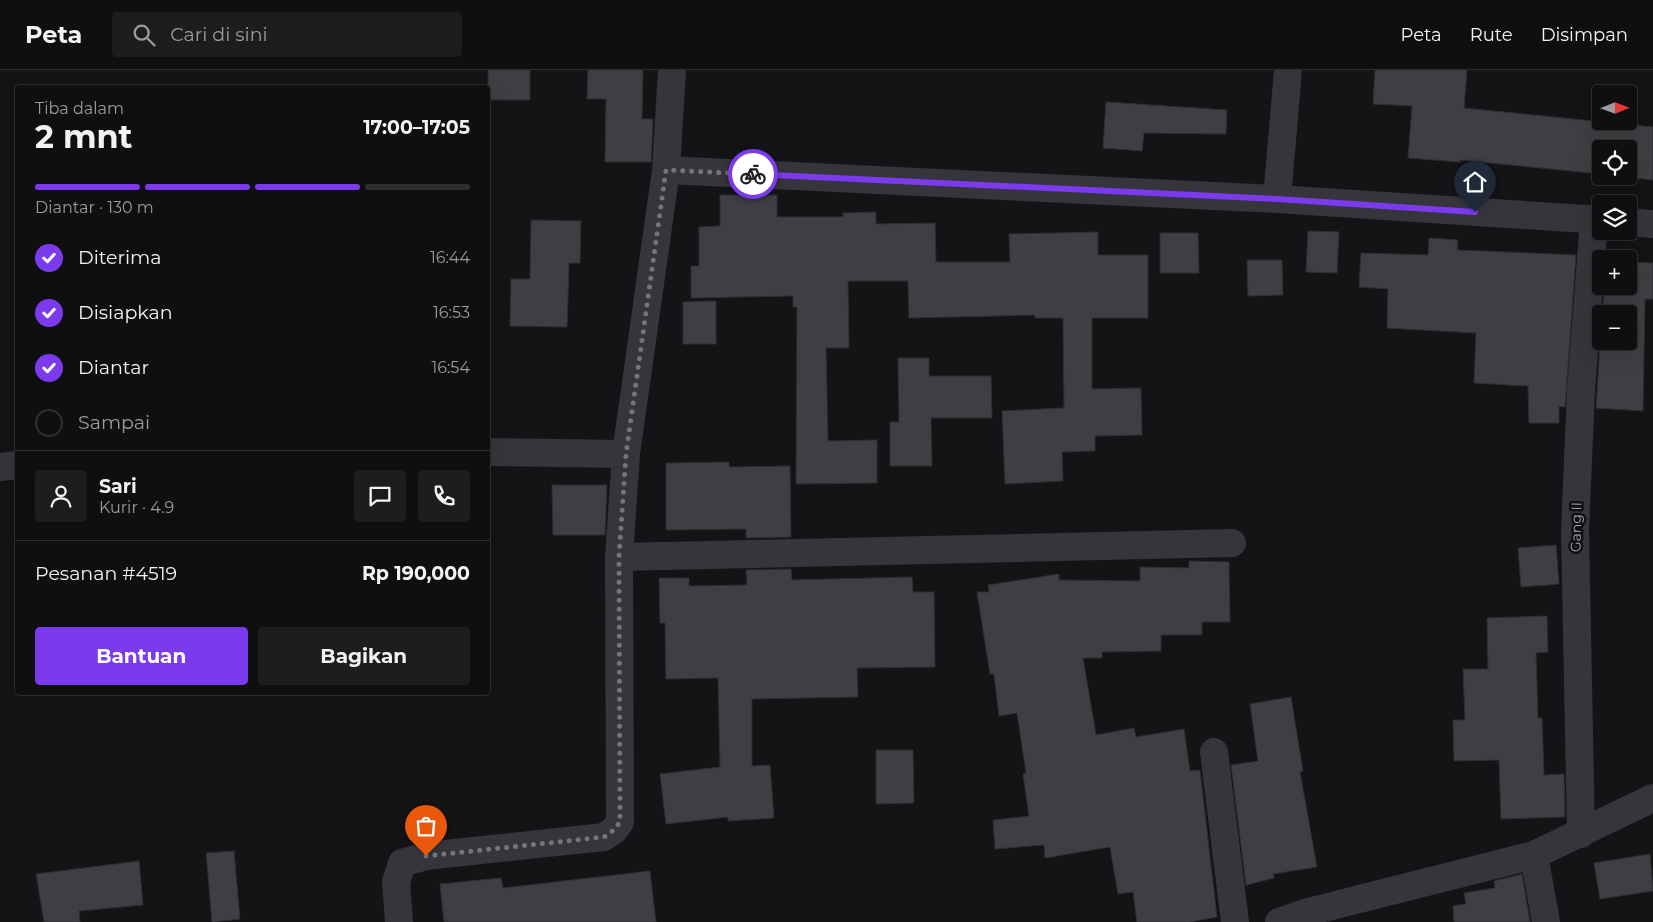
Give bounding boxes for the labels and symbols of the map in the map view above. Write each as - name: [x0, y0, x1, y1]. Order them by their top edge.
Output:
- north arrow: [1592, 85, 1638, 130]
- courier: [728, 149, 778, 199]
- pin: [1454, 161, 1496, 212]
- street label: Gang II: [1567, 502, 1585, 552]
- pin: [405, 805, 447, 856]

